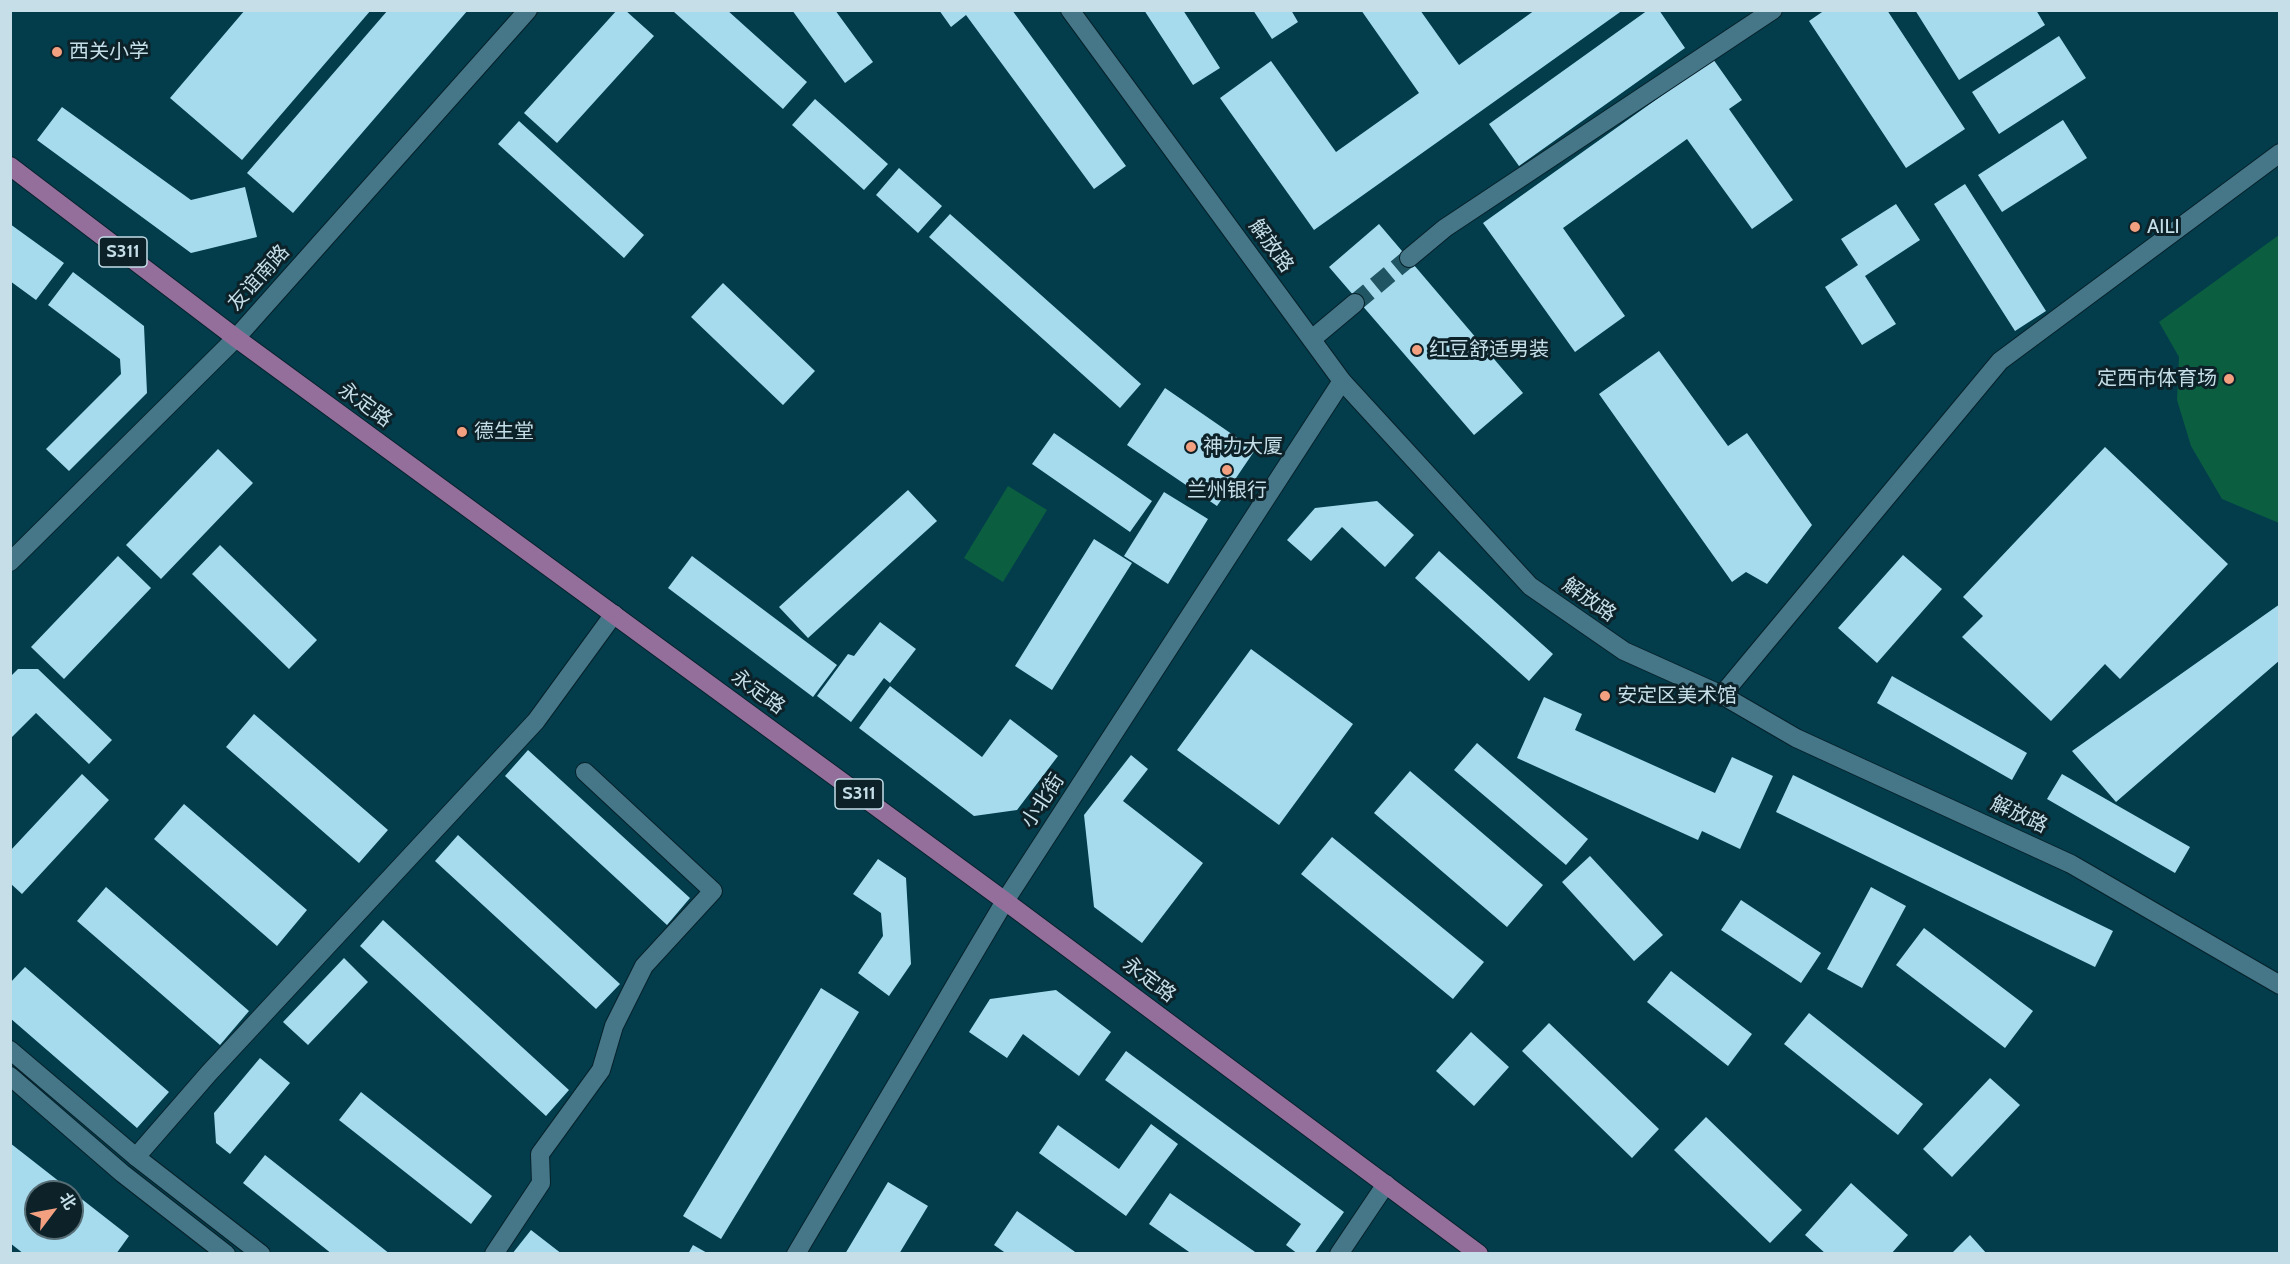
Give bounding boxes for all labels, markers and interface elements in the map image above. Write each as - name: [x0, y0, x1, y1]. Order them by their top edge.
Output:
- place label: 西关小学: [69, 40, 149, 64]
- marker: 西关小学: [50, 45, 64, 59]
- street label: 解放路: [1244, 215, 1298, 277]
- place label: AILI: [2147, 215, 2180, 239]
- marker: AILI: [2128, 220, 2142, 234]
- road number: S311: [99, 237, 147, 267]
- street label: 友谊南路: [223, 240, 295, 316]
- place label: 红豆舒适男装: [1429, 338, 1549, 362]
- marker: 红豆舒适男装: [1410, 343, 1424, 357]
- place label: 定西市体育场: [2097, 367, 2217, 391]
- marker: 定西市体育场: [2222, 372, 2236, 386]
- street label: 永定路: [334, 378, 396, 432]
- place label: 德生堂: [474, 420, 534, 444]
- marker: 德生堂: [455, 425, 469, 439]
- place label: 神力大厦: [1203, 435, 1283, 459]
- marker: 神力大厦: [1184, 440, 1198, 454]
- marker: 兰州银行: [1220, 463, 1234, 477]
- place label: 兰州银行: [1187, 479, 1267, 503]
- street label: 解放路: [1558, 573, 1620, 627]
- street label: 永定路: [727, 665, 789, 719]
- place label: 安定区美术馆: [1617, 684, 1737, 708]
- marker: 安定区美术馆: [1598, 689, 1612, 703]
- street label: 小北街: [1017, 769, 1069, 833]
- road number: S311: [835, 779, 883, 809]
- street label: 解放路: [1987, 791, 2051, 839]
- street label: 永定路: [1118, 952, 1180, 1008]
- north arrow: [24, 1180, 84, 1240]
- text: 北: [56, 1189, 80, 1213]

